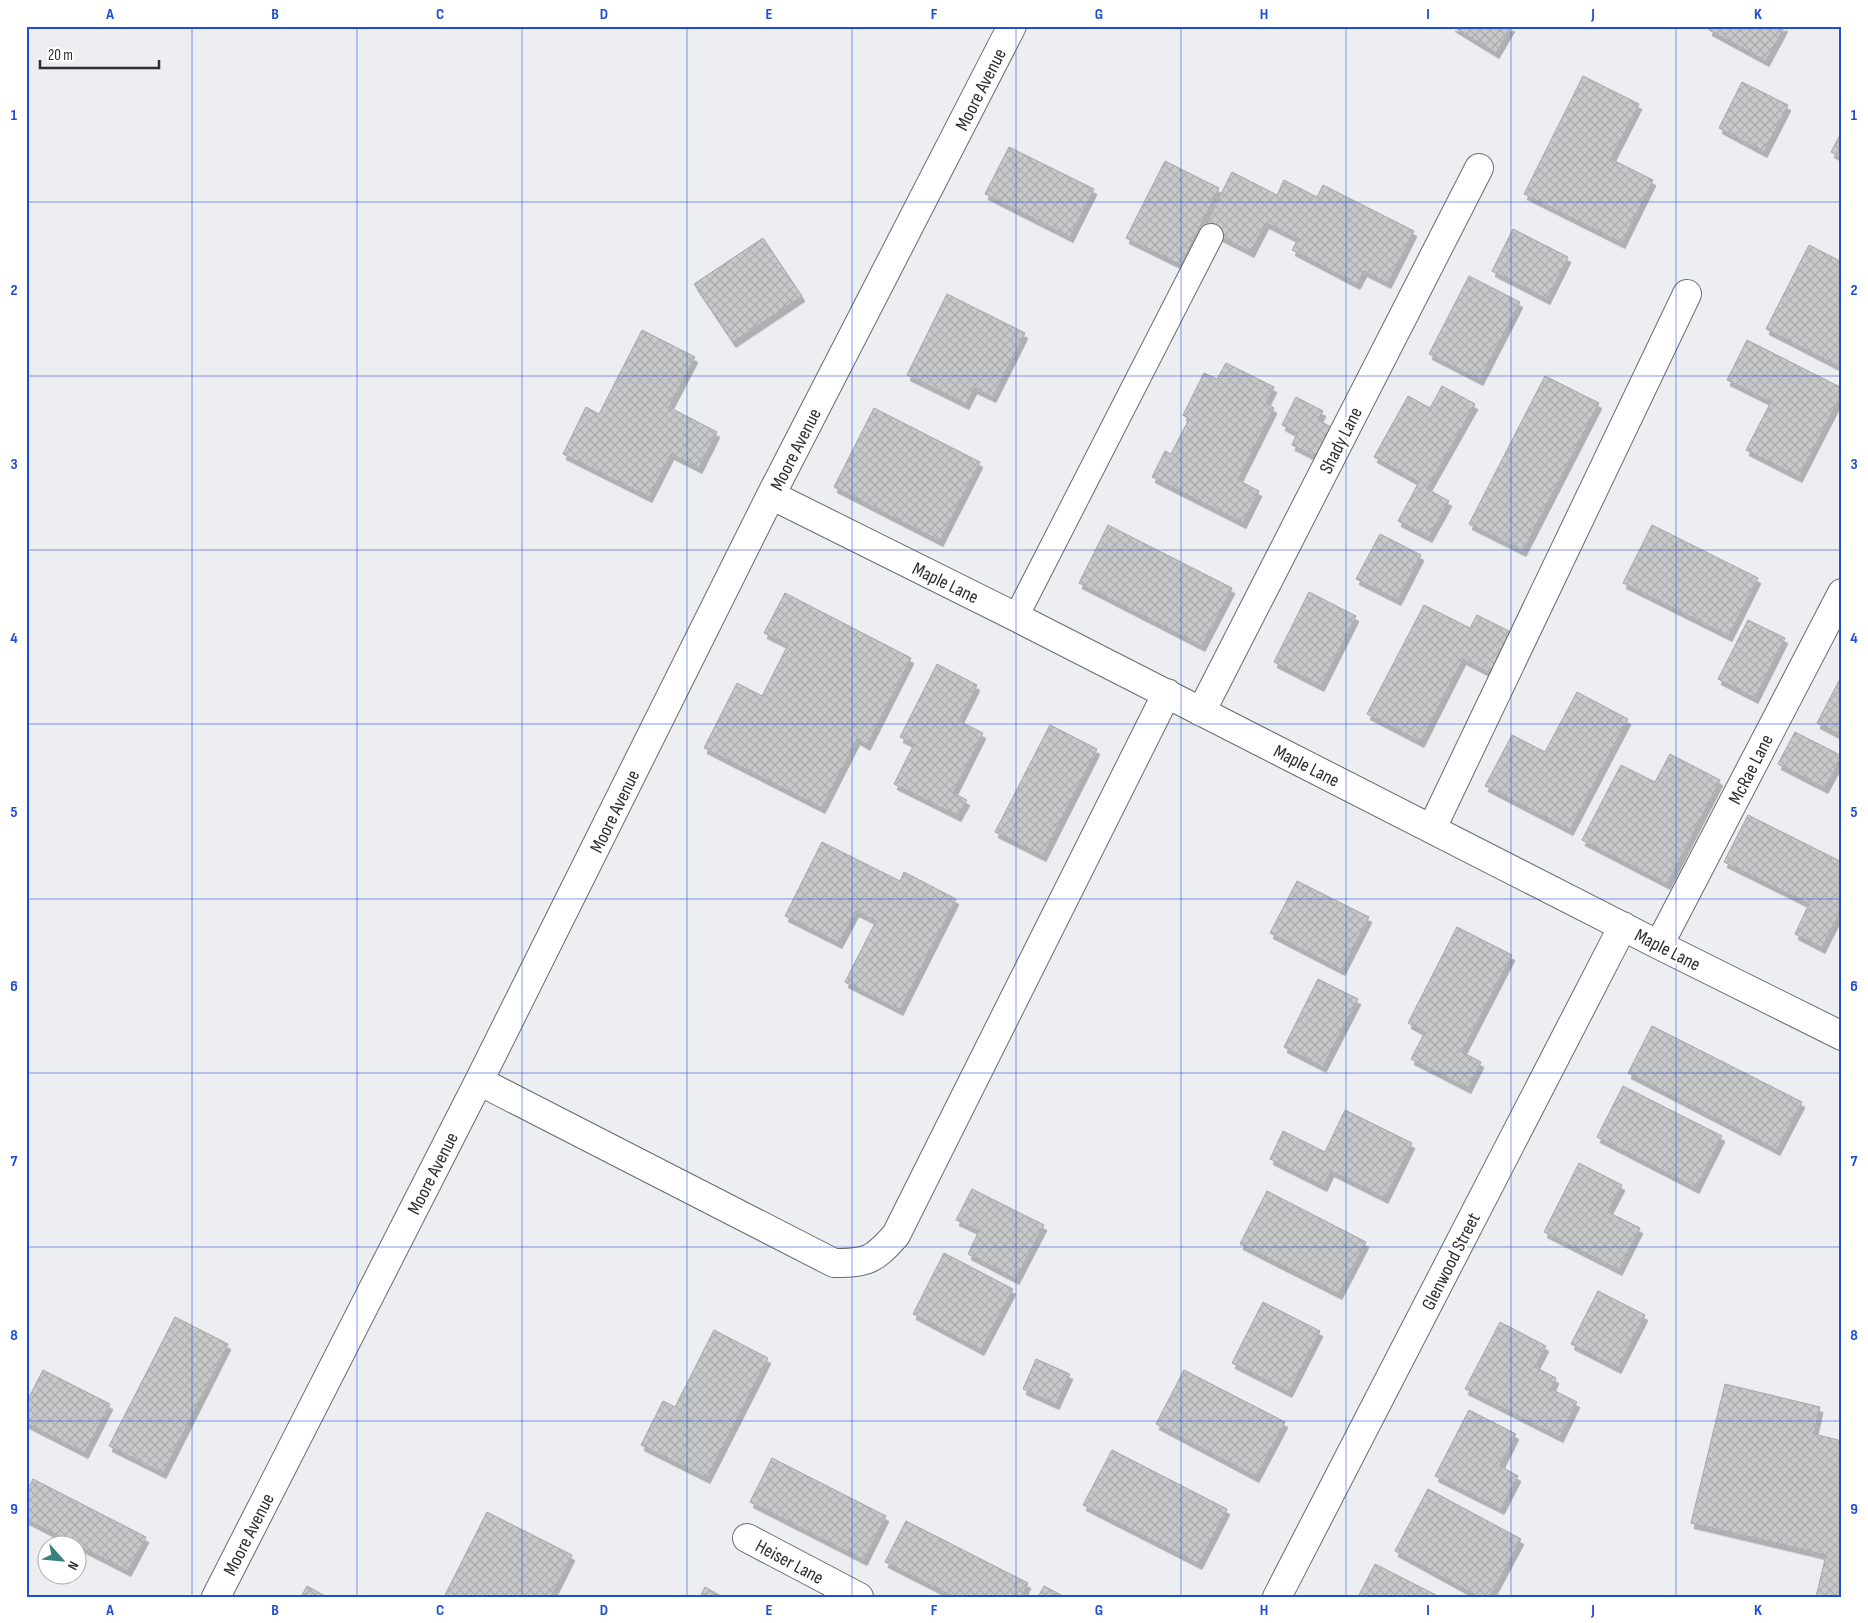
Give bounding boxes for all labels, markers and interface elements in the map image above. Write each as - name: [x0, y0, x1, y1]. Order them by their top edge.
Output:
- text: A: [105, 5, 114, 24]
- text: B: [271, 5, 279, 24]
- text: C: [436, 5, 444, 24]
- text: D: [600, 5, 608, 24]
- text: E: [766, 5, 773, 24]
- text: F: [931, 5, 938, 24]
- text: G: [1095, 5, 1103, 24]
- text: H: [1260, 5, 1268, 24]
- text: I: [1426, 5, 1430, 24]
- text: J: [1590, 5, 1595, 24]
- text: K: [1754, 5, 1762, 24]
- scale bar: [40, 38, 159, 70]
- street label: Moore Avenue: [951, 45, 1012, 135]
- text: 20 m: [48, 46, 73, 65]
- text: 1: [11, 106, 18, 125]
- text: 1: [1851, 106, 1858, 125]
- text: 2: [10, 281, 18, 300]
- text: 2: [1850, 281, 1858, 300]
- street label: Shady Lane: [1315, 403, 1368, 478]
- street label: Moore Avenue: [766, 405, 827, 495]
- text: 3: [10, 455, 18, 474]
- text: 3: [1850, 455, 1858, 474]
- street label: Maple Lane: [908, 557, 982, 609]
- text: 4: [10, 629, 18, 648]
- text: 4: [1850, 629, 1858, 648]
- street label: McRae Lane: [1724, 731, 1779, 809]
- street label: Maple Lane: [1270, 740, 1343, 793]
- street label: Moore Avenue: [585, 766, 645, 857]
- text: 5: [10, 803, 18, 822]
- text: 5: [1850, 803, 1858, 822]
- street label: Maple Lane: [1631, 924, 1704, 977]
- text: 6: [10, 977, 18, 996]
- text: 6: [1850, 977, 1858, 996]
- street label: Moore Avenue: [403, 1129, 464, 1219]
- text: 7: [11, 1152, 18, 1171]
- text: 7: [1851, 1152, 1858, 1171]
- street label: Glenwood Street: [1417, 1209, 1486, 1314]
- text: 8: [10, 1326, 18, 1345]
- text: 8: [1850, 1326, 1858, 1345]
- street label: Moore Avenue: [219, 1490, 280, 1580]
- text: 9: [10, 1500, 18, 1519]
- text: 9: [1850, 1500, 1858, 1519]
- street label: Heiser Lane: [751, 1535, 827, 1590]
- north arrow: [38, 1536, 88, 1586]
- text: N: [64, 1558, 82, 1573]
- text: A: [105, 1601, 114, 1620]
- text: B: [271, 1601, 279, 1620]
- text: C: [436, 1601, 444, 1620]
- text: D: [600, 1601, 608, 1620]
- text: E: [766, 1601, 773, 1620]
- text: F: [931, 1601, 938, 1620]
- text: G: [1095, 1601, 1103, 1620]
- text: H: [1260, 1601, 1268, 1620]
- text: I: [1426, 1601, 1430, 1620]
- text: J: [1590, 1601, 1595, 1620]
- text: K: [1754, 1601, 1762, 1620]

